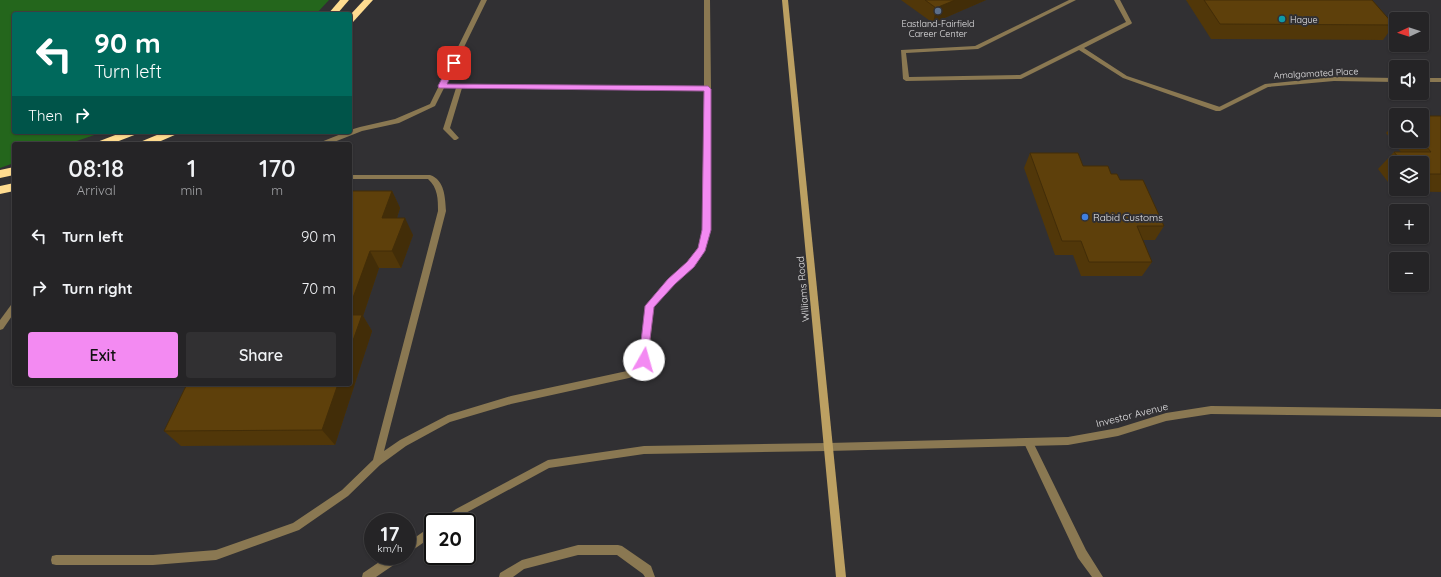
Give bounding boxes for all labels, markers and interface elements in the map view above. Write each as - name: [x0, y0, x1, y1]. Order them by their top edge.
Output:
- marker: Eastland-Fairfield Career Center: [933, 6, 943, 16]
- north arrow: [1389, 12, 1429, 52]
- map controls: [1389, 12, 1429, 292]
- marker: Hague: [1277, 14, 1287, 24]
- place label: Hague: [1290, 14, 1318, 25]
- place label: Eastland-Fairfield Career Center: [902, 18, 974, 39]
- text: 90 m: [94, 25, 161, 60]
- icon: left: [28, 28, 80, 80]
- pin: [437, 46, 471, 80]
- icon: arrive: [443, 52, 465, 74]
- text: Turn left: [94, 60, 162, 83]
- button: sound: [1389, 60, 1429, 100]
- street label: Amalgamated Place: [1273, 65, 1359, 81]
- icon: right: [71, 104, 93, 126]
- text: Then: [28, 106, 63, 125]
- button: search: [1389, 108, 1429, 148]
- text: 08:18: [68, 153, 124, 183]
- text: 1: [187, 153, 196, 183]
- text: 170: [259, 153, 296, 183]
- button: layers: [1389, 156, 1429, 196]
- text: Arrival: [77, 182, 116, 198]
- text: min: [180, 182, 203, 198]
- text: m: [271, 182, 283, 198]
- button: +: [1389, 204, 1429, 244]
- place label: Rabid Customs: [1093, 211, 1163, 224]
- marker: Rabid Customs: [1080, 212, 1090, 222]
- icon: left: [28, 225, 50, 247]
- text: Turn left: [62, 227, 124, 246]
- text: 90 m: [301, 227, 336, 246]
- button: −: [1389, 252, 1429, 292]
- street label: Williams Road: [794, 256, 812, 322]
- icon: right: [28, 277, 50, 299]
- text: Turn right: [62, 279, 133, 298]
- text: 70 m: [302, 279, 336, 298]
- button: Exit: [28, 332, 178, 378]
- button: Share: [186, 332, 336, 378]
- position arrow: [623, 339, 665, 381]
- street label: Investor Avenue: [1095, 400, 1170, 430]
- speed limit sign: 20: [424, 513, 476, 565]
- text: 17: [381, 521, 399, 546]
- text: km/h: [377, 542, 403, 555]

